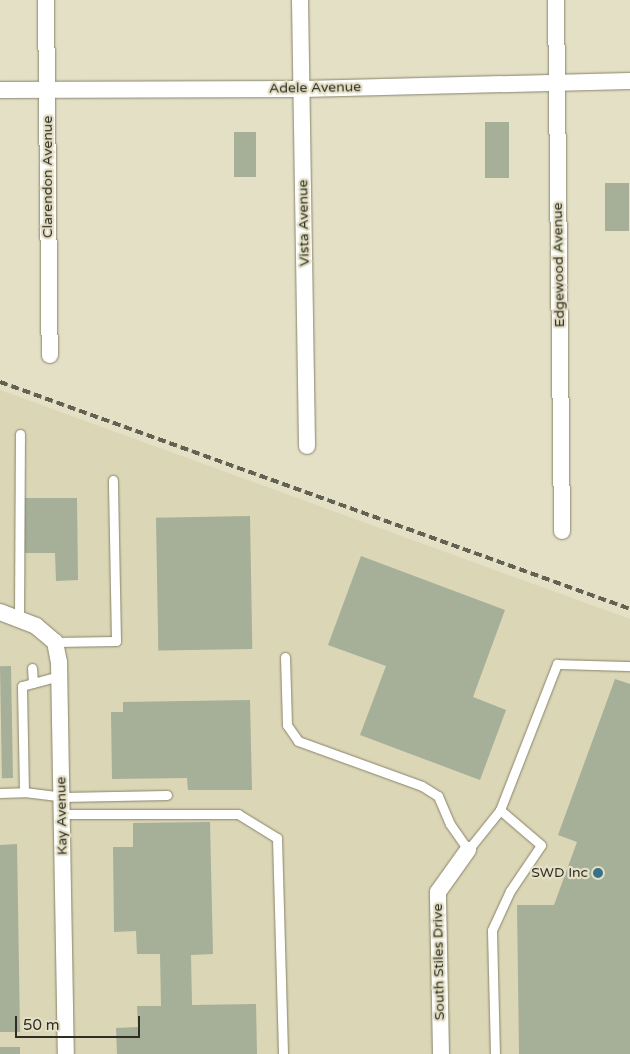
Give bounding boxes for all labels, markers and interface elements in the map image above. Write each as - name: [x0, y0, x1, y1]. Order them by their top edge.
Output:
- street label: Adele Avenue: [269, 79, 361, 97]
- street label: Clarendon Avenue: [40, 116, 56, 238]
- street label: Vista Avenue: [295, 180, 313, 266]
- street label: Edgewood Avenue: [550, 202, 568, 328]
- street label: Kay Avenue: [53, 777, 71, 855]
- place label: SWD Inc: [531, 865, 588, 881]
- marker: SWD Inc: [592, 867, 604, 879]
- street label: South Stiles Drive: [430, 904, 448, 1020]
- scale bar: [18, 1006, 142, 1038]
- text: 50 m: [23, 1016, 60, 1034]

